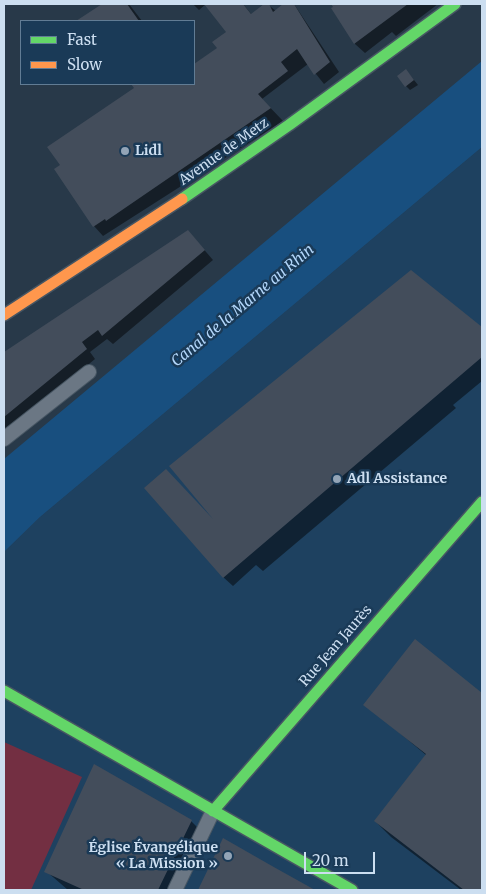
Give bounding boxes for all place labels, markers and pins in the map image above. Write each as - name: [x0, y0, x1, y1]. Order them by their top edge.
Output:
- place label: Lidl: [135, 143, 162, 159]
- marker: Lidl: [119, 145, 131, 157]
- place label: Adl Assistance: [347, 471, 447, 487]
- marker: Adl Assistance: [331, 473, 343, 485]
- place label: Église Évangélique « La Mission »: [88, 840, 218, 872]
- marker: Église Évangélique « La Mission »: [222, 850, 234, 862]

